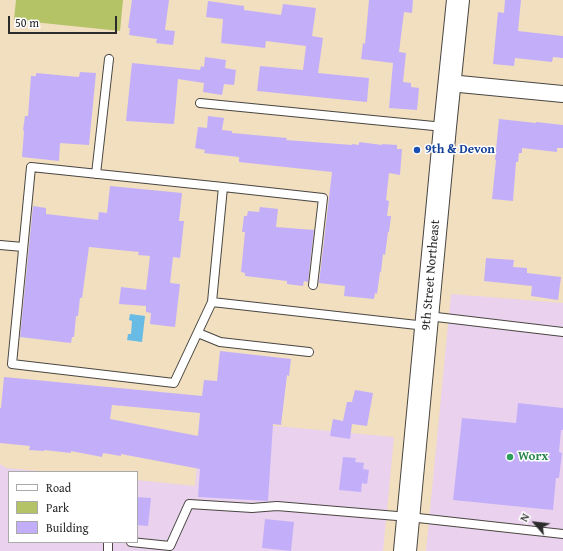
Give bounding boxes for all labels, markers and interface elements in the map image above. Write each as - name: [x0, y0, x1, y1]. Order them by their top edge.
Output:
- scale bar: [10, 8, 119, 34]
- text: 50 m: [15, 14, 39, 31]
- place label: 9th & Devon: [425, 142, 495, 158]
- marker: 9th & Devon: [412, 145, 422, 155]
- street label: 9th Street Northeast: [418, 219, 444, 331]
- place label: Worx: [518, 449, 548, 465]
- marker: Worx: [505, 452, 515, 462]
- legend: [8, 471, 138, 543]
- text: Road: [46, 479, 71, 496]
- text: Park: [46, 499, 69, 516]
- north arrow: [515, 503, 555, 543]
- text: N: [516, 510, 533, 524]
- text: Building: [46, 519, 89, 536]

